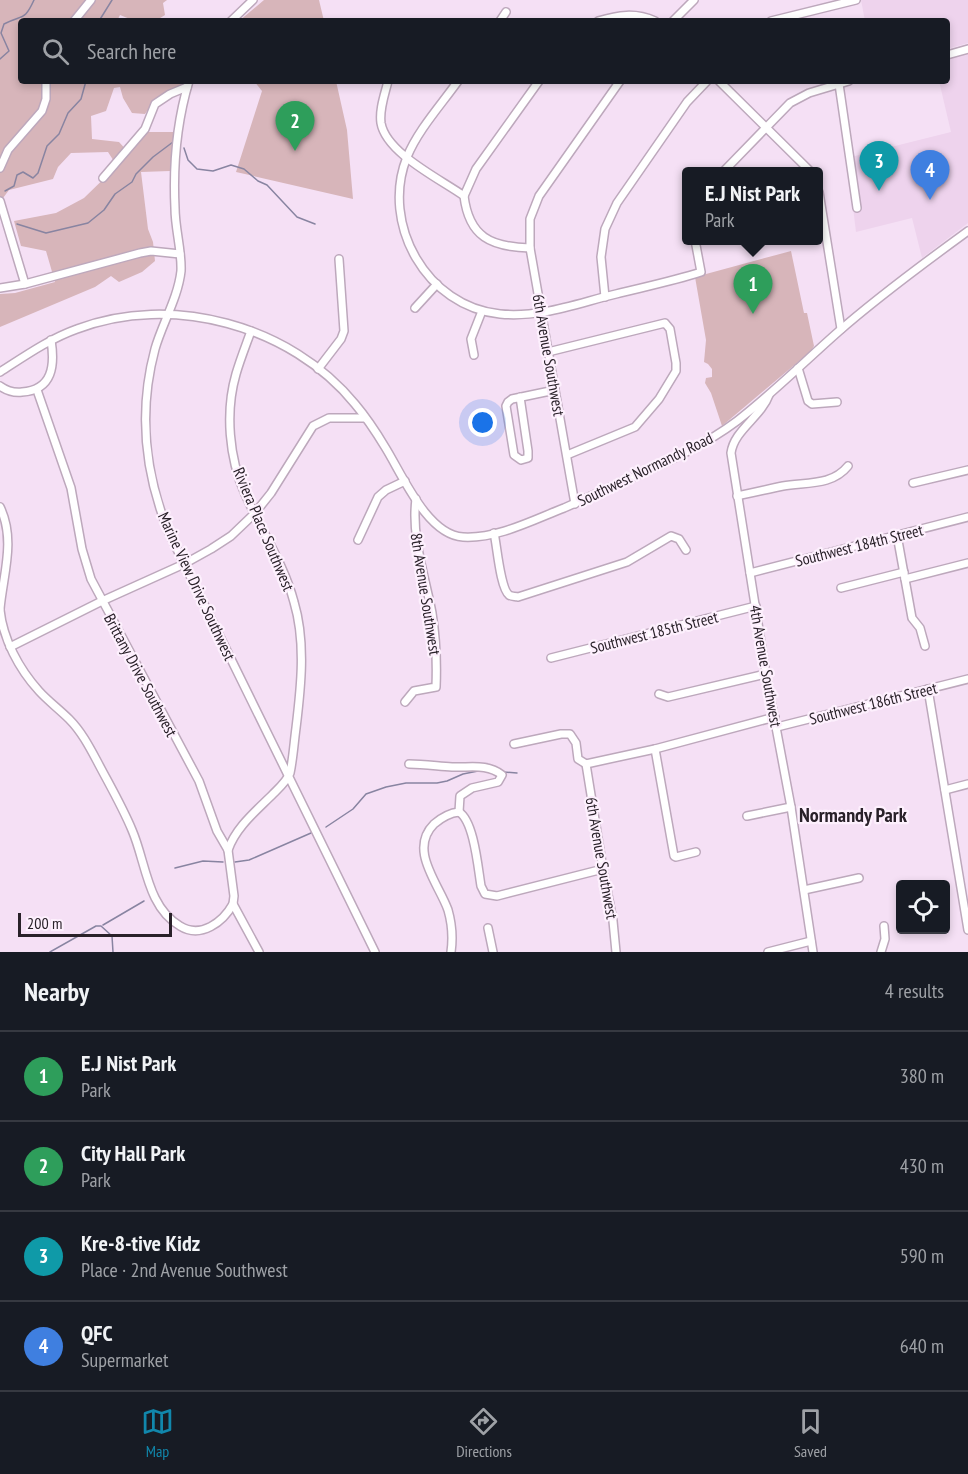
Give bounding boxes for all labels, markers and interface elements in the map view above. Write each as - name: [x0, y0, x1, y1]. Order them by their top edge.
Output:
- search box: [18, 18, 950, 84]
- icon: search: [39, 35, 72, 68]
- text: Search here: [87, 37, 176, 65]
- pin: 2: [276, 102, 314, 151]
- pin: 3: [860, 142, 898, 191]
- pin: 4: [910, 150, 950, 200]
- popup: [682, 167, 823, 245]
- text: E.J Nist Park: [705, 179, 800, 207]
- text: Park: [705, 207, 735, 233]
- pin: 1: [734, 264, 772, 314]
- street label: 6th Avenue Southwest: [528, 293, 570, 418]
- your location: [468, 408, 497, 437]
- street label: Southwest Normandy Road: [574, 428, 716, 510]
- street label: Riviera Place Southwest: [229, 464, 299, 594]
- street label: Marine View Drive Southwest: [154, 509, 240, 664]
- street label: Southwest 184th Street: [793, 519, 925, 571]
- street label: 8th Avenue Southwest: [406, 532, 446, 657]
- street label: 4th Avenue Southwest: [745, 604, 787, 729]
- street label: Southwest 185th Street: [588, 606, 720, 658]
- street label: Brittany Drive Southwest: [100, 610, 182, 741]
- street label: Southwest 186th Street: [807, 677, 939, 729]
- street label: 6th Avenue Southwest: [581, 796, 623, 921]
- district label: Normandy Park: [799, 802, 908, 828]
- map controls: [896, 880, 950, 934]
- button: locate: [896, 880, 950, 934]
- scale bar: [18, 910, 172, 938]
- text: 200 m: [27, 913, 62, 933]
- text: Nearby: [24, 975, 89, 1008]
- text: 4 results: [885, 978, 944, 1004]
- text: E.J Nist Park: [81, 1049, 176, 1077]
- text: 1: [39, 1063, 48, 1089]
- text: 380 m: [900, 1063, 944, 1089]
- text: Park: [81, 1077, 111, 1103]
- text: City Hall Park: [81, 1139, 185, 1167]
- text: 2: [39, 1153, 48, 1179]
- text: 430 m: [900, 1153, 944, 1179]
- text: Park: [81, 1167, 111, 1193]
- text: Kre-8-tive Kidz: [81, 1229, 200, 1257]
- text: 3: [39, 1243, 48, 1269]
- text: 590 m: [900, 1243, 944, 1269]
- text: Place · 2nd Avenue Southwest: [81, 1257, 288, 1283]
- text: QFC: [81, 1319, 112, 1347]
- text: 4: [39, 1333, 48, 1359]
- text: 640 m: [900, 1333, 944, 1359]
- text: Supermarket: [81, 1347, 169, 1373]
- tab: Map: [141, 1405, 174, 1461]
- tab: Directions: [456, 1405, 512, 1461]
- tab: Saved: [794, 1405, 827, 1461]

